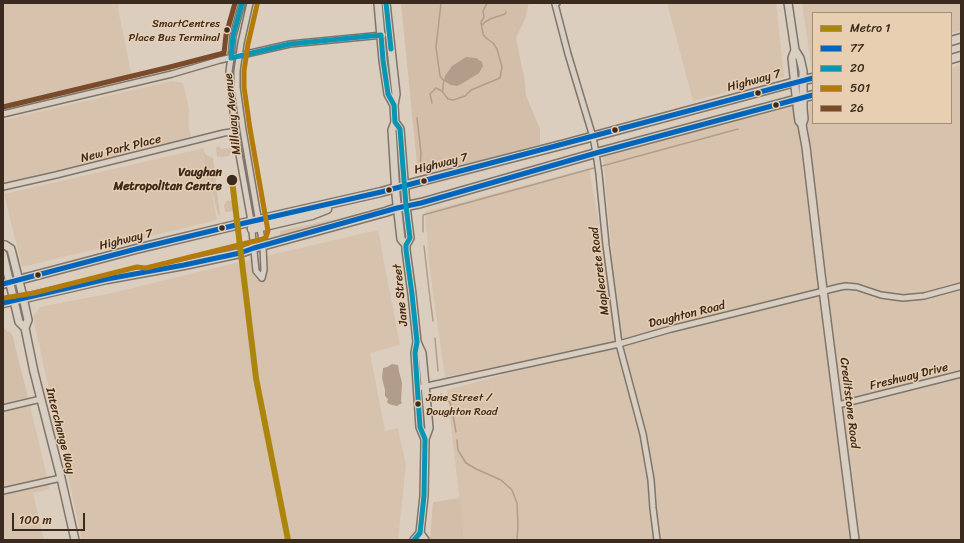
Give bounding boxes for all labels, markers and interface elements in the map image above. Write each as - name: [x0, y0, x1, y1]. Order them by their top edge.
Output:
- legend: [812, 12, 952, 124]
- place label: SmartCentres Place Bus Terminal: [129, 17, 220, 43]
- text: Metro 1: [850, 17, 891, 39]
- marker: SmartCentres Place Bus Terminal: [222, 25, 232, 35]
- text: 77: [850, 37, 864, 59]
- text: 20: [850, 57, 865, 79]
- street label: Highway 7: [726, 67, 782, 95]
- street label: Millway Avenue: [222, 73, 244, 155]
- text: 501: [850, 77, 870, 99]
- unlabelled marker: [753, 88, 763, 98]
- text: 26: [850, 97, 864, 119]
- unlabelled marker: [771, 100, 781, 110]
- unlabelled marker: [610, 125, 620, 135]
- street label: New Park Place: [79, 132, 163, 166]
- street label: Highway 7: [413, 150, 469, 178]
- place label: Vaughan Metropolitan Centre: [113, 166, 222, 194]
- marker: Vaughan Metropolitan Centre: [225, 173, 239, 187]
- unlabelled marker: [419, 176, 429, 186]
- unlabelled marker: [384, 185, 394, 195]
- unlabelled marker: [217, 223, 227, 233]
- street label: Highway 7: [98, 226, 154, 254]
- street label: Maplecrete Road: [587, 226, 613, 316]
- street label: Jane Street: [391, 263, 411, 327]
- unlabelled marker: [33, 270, 43, 280]
- street label: Doughton Road: [647, 299, 727, 331]
- street label: Creditstone Road: [836, 357, 862, 449]
- street label: Freshway Drive: [868, 360, 950, 394]
- street label: Interchange Way: [42, 386, 78, 476]
- place label: Jane Street / Doughton Road: [426, 391, 498, 417]
- marker: Jane Street / Doughton Road: [413, 399, 423, 409]
- scale bar: [14, 505, 87, 531]
- text: 100 m: [19, 509, 52, 531]

